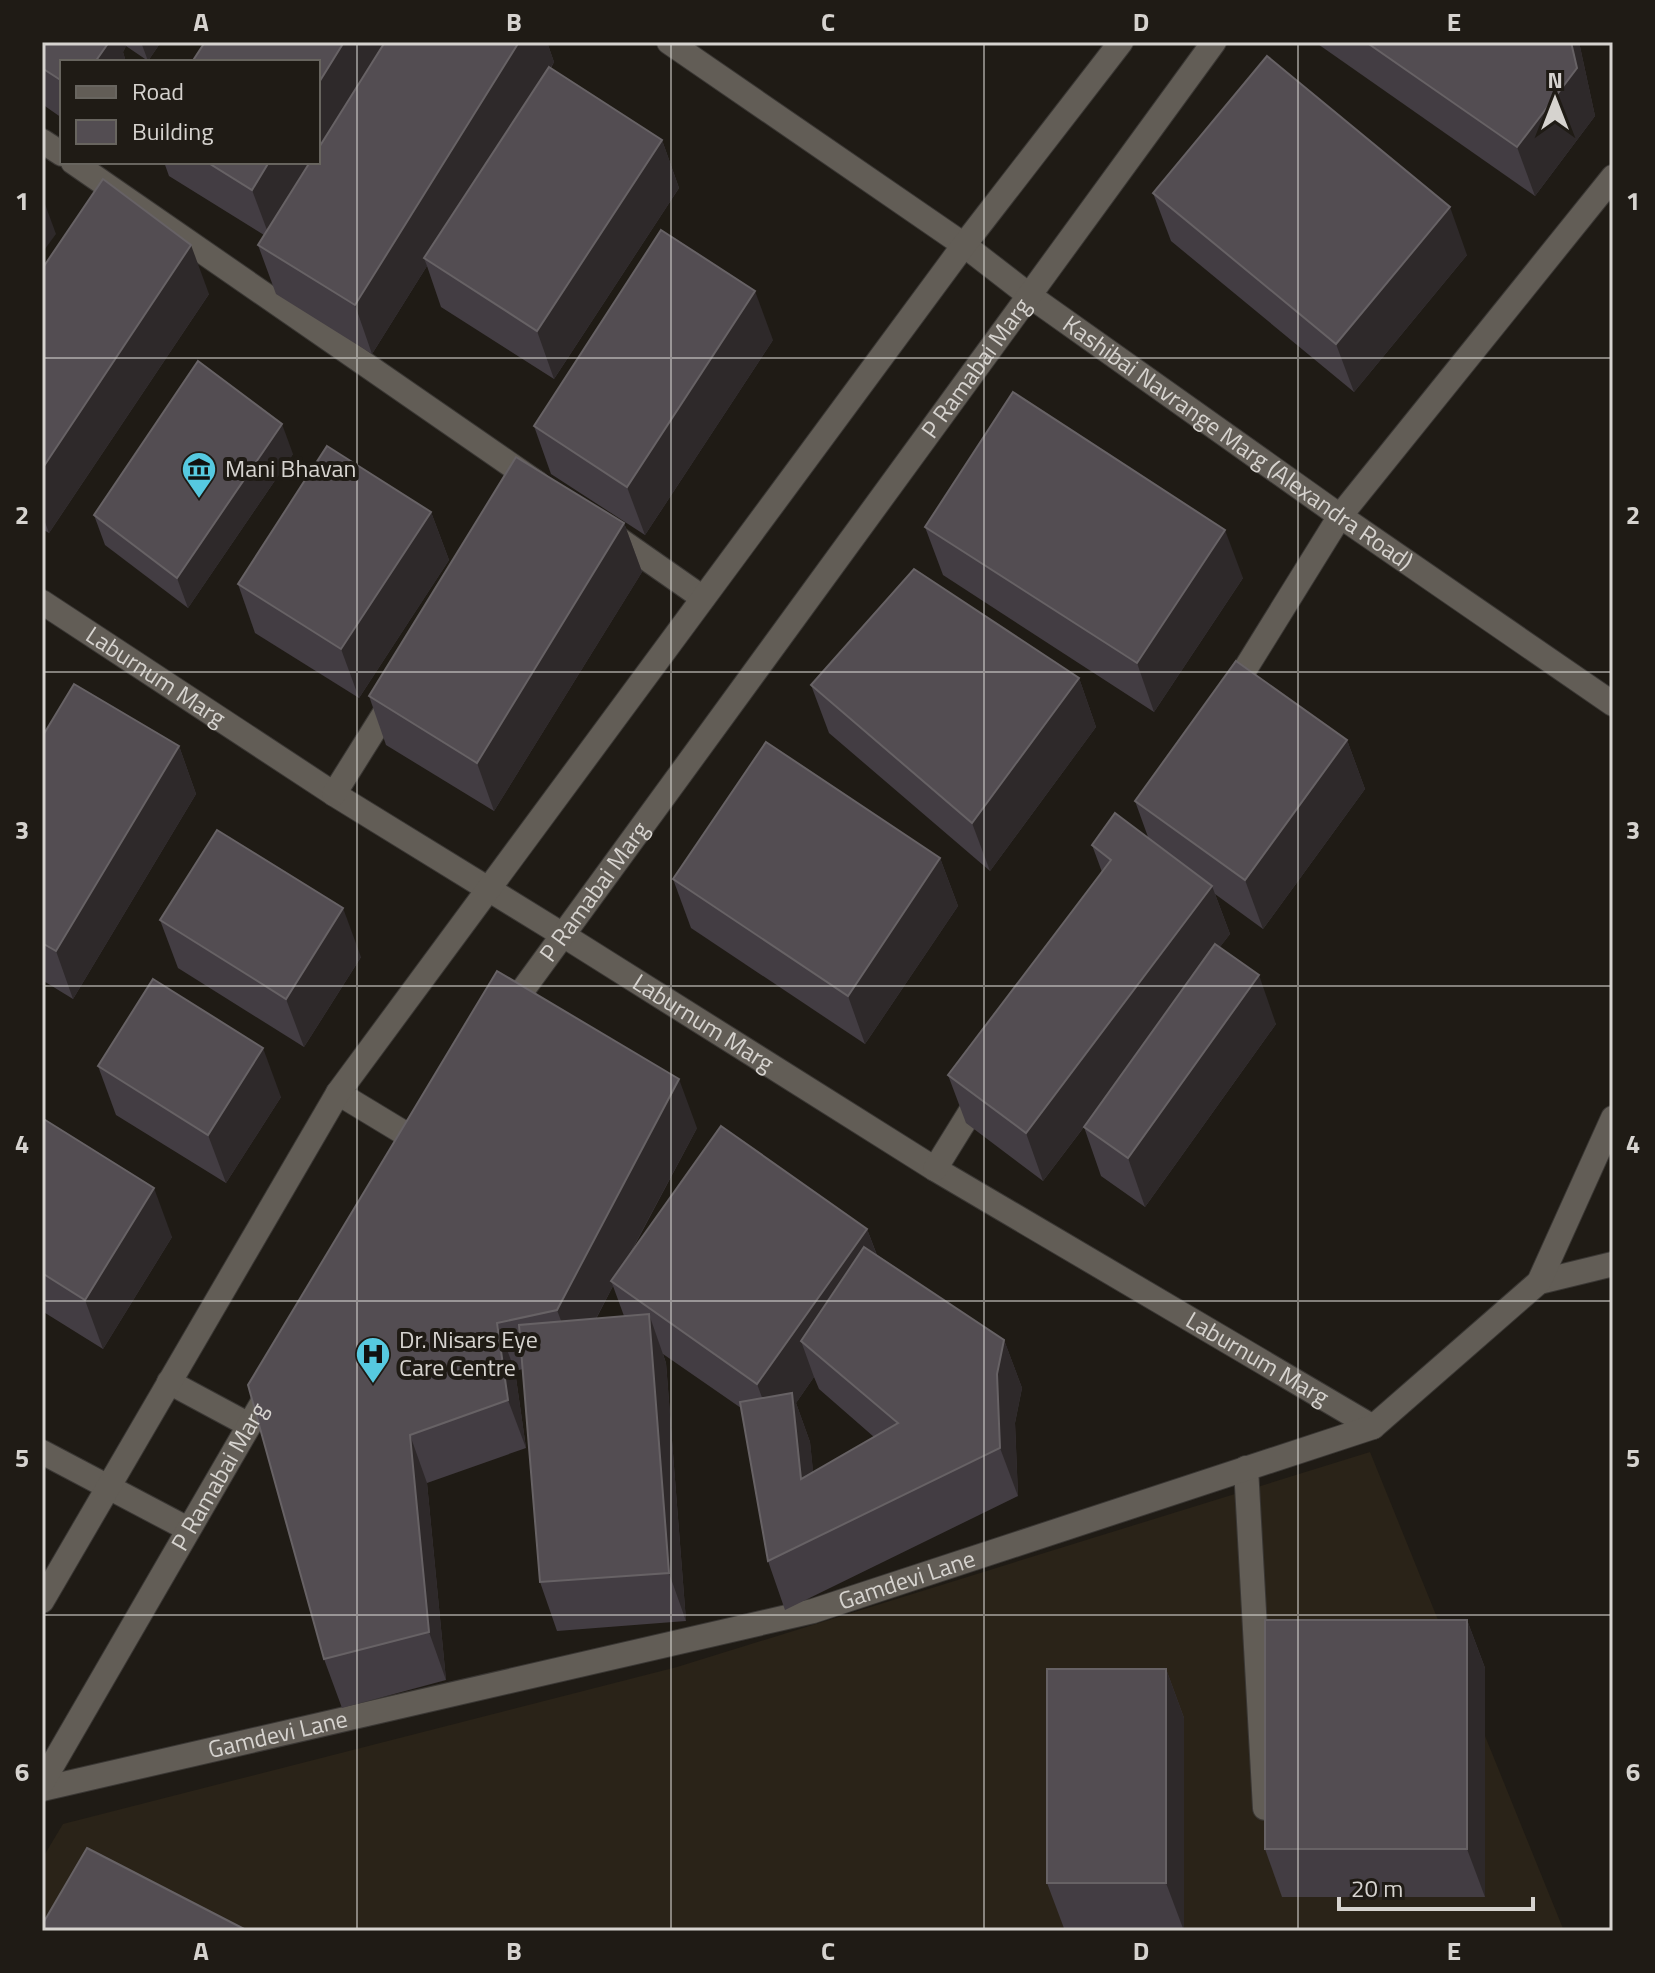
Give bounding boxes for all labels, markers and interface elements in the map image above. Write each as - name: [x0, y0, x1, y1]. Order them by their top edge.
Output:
- text: A: [193, 2, 209, 41]
- text: B: [506, 2, 522, 41]
- text: C: [821, 2, 835, 41]
- text: D: [1133, 2, 1149, 41]
- text: E: [1447, 2, 1461, 41]
- legend: [60, 60, 320, 164]
- north arrow: [1515, 60, 1595, 140]
- text: N: [1547, 63, 1563, 97]
- text: Road: [132, 73, 184, 109]
- text: Building: [132, 113, 214, 149]
- text: 1: [15, 181, 29, 220]
- text: 1: [1626, 181, 1640, 220]
- street label: P Ramabai Marg: [912, 290, 1039, 445]
- street label: Kashibai Navrange Marg (Alexandra Road): [1056, 306, 1421, 578]
- museum icon: Mani Bhavan: [180, 450, 218, 500]
- place label: Mani Bhavan: [225, 450, 356, 486]
- text: 2: [15, 495, 29, 534]
- text: 2: [1626, 495, 1640, 534]
- street label: Laburnum Marg: [79, 617, 233, 735]
- text: 3: [15, 810, 29, 849]
- text: 3: [1626, 810, 1640, 849]
- street label: P Ramabai Marg: [530, 813, 657, 969]
- street label: Laburnum Marg: [626, 964, 781, 1080]
- text: 4: [15, 1124, 29, 1163]
- text: 4: [1626, 1124, 1640, 1163]
- street label: Laburnum Marg: [1179, 1302, 1336, 1414]
- place label: Dr. Nisars Eye Care Centre: [399, 1321, 538, 1385]
- hospital icon: Dr. Nisars Eye Care Centre: [354, 1335, 392, 1385]
- street label: P Ramabai Marg: [161, 1395, 276, 1557]
- text: 5: [15, 1438, 29, 1477]
- text: 5: [1626, 1438, 1640, 1477]
- street label: Gamdevi Lane: [833, 1540, 980, 1619]
- street label: Gamdevi Lane: [204, 1700, 351, 1767]
- text: 6: [15, 1752, 29, 1791]
- text: 6: [1626, 1752, 1640, 1791]
- scale bar: [1339, 1861, 1533, 1911]
- text: 20 m: [1351, 1870, 1403, 1906]
- text: A: [193, 1931, 209, 1970]
- text: B: [506, 1931, 522, 1970]
- text: C: [821, 1931, 835, 1970]
- text: D: [1133, 1931, 1149, 1970]
- text: E: [1447, 1931, 1461, 1970]

